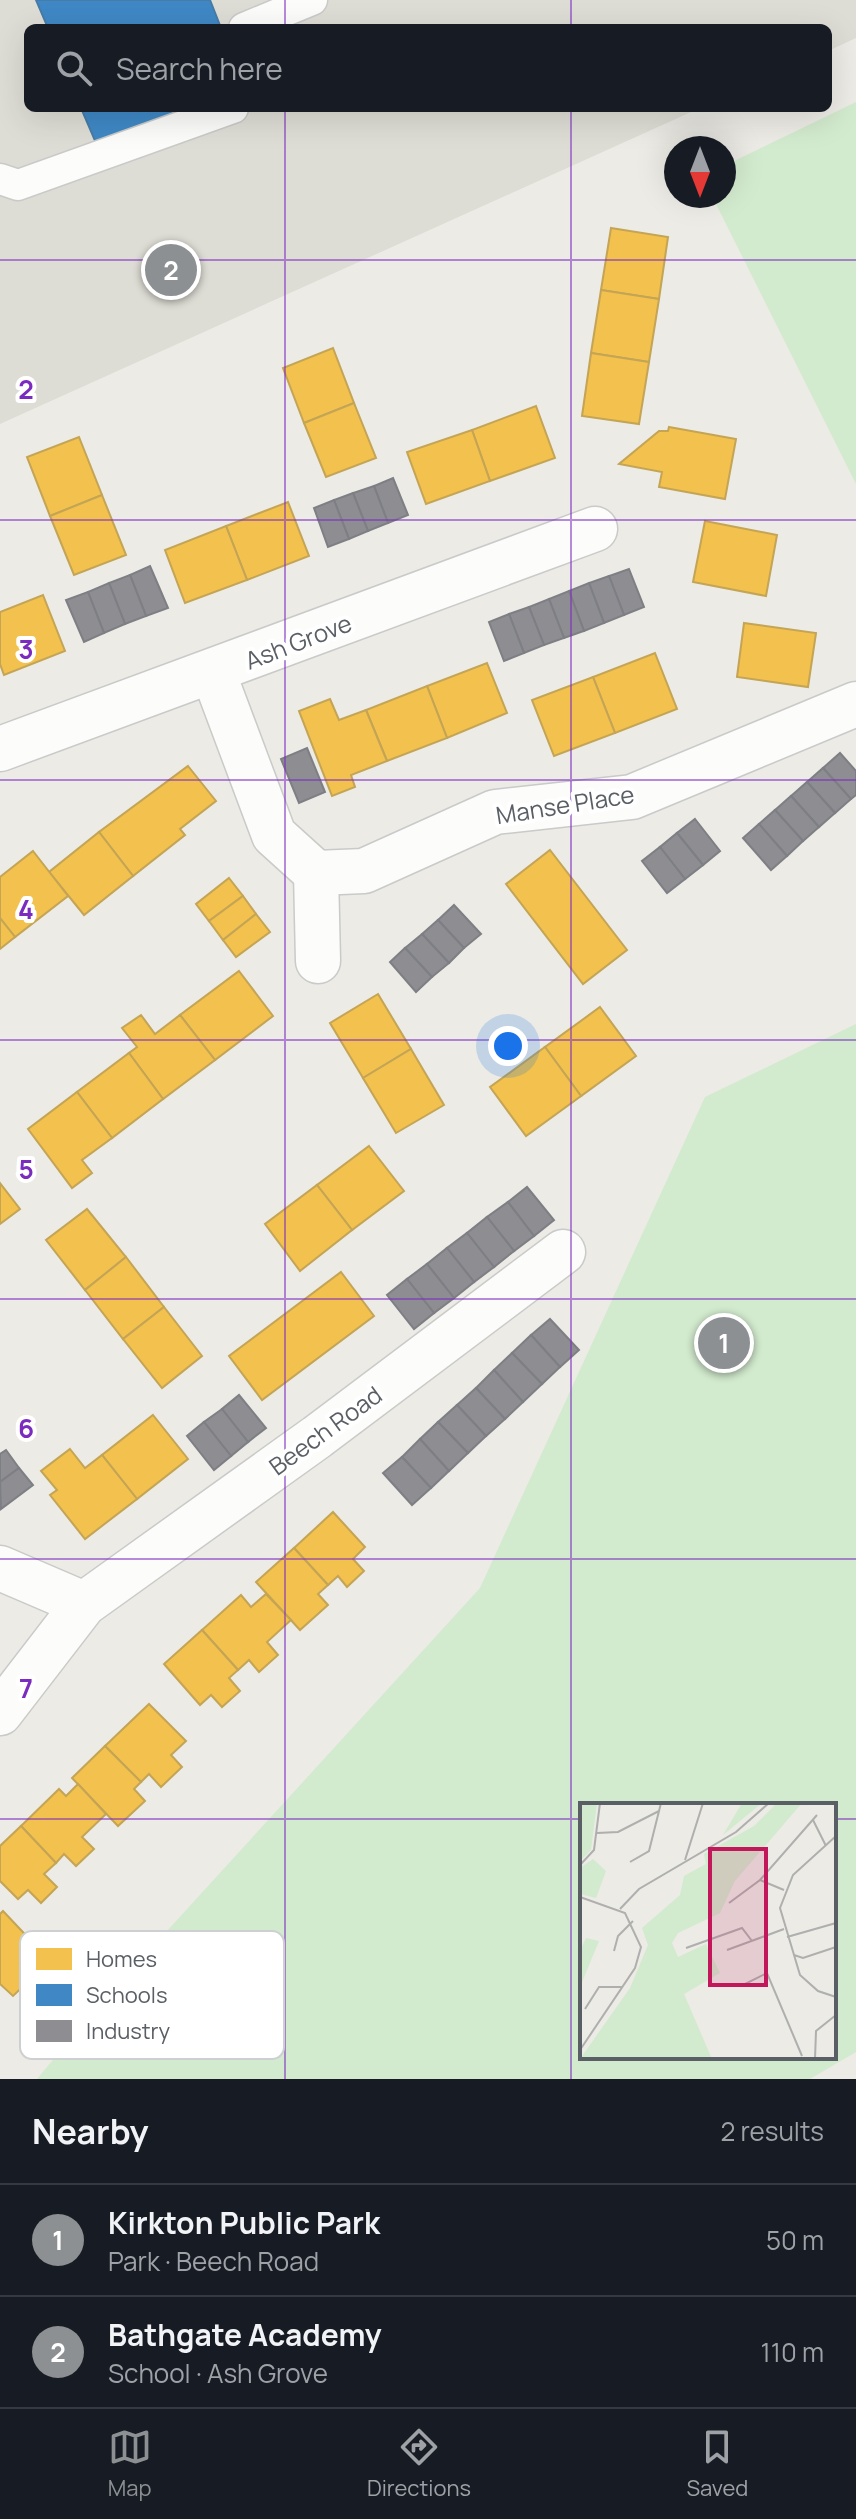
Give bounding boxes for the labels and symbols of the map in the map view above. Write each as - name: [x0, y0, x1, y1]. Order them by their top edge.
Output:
- north arrow: [664, 136, 736, 208]
- pin: 2: [145, 240, 197, 300]
- text: 2: [18, 371, 34, 407]
- street label: Ash Grove: [240, 606, 356, 676]
- text: 3: [18, 631, 34, 667]
- street label: Manse Place: [493, 777, 637, 831]
- text: 4: [18, 891, 34, 927]
- your location: [488, 1026, 528, 1066]
- text: 5: [18, 1151, 34, 1187]
- pin: 1: [698, 1313, 750, 1373]
- street label: Beech Road: [262, 1378, 388, 1482]
- text: 6: [18, 1410, 34, 1446]
- text: 7: [19, 1670, 33, 1706]
- inset map: [580, 1803, 836, 2059]
- legend: [20, 1931, 284, 2059]
- text: Homes: [86, 1944, 157, 1974]
- text: Schools: [86, 1980, 168, 2010]
- text: Industry: [86, 2016, 170, 2046]

